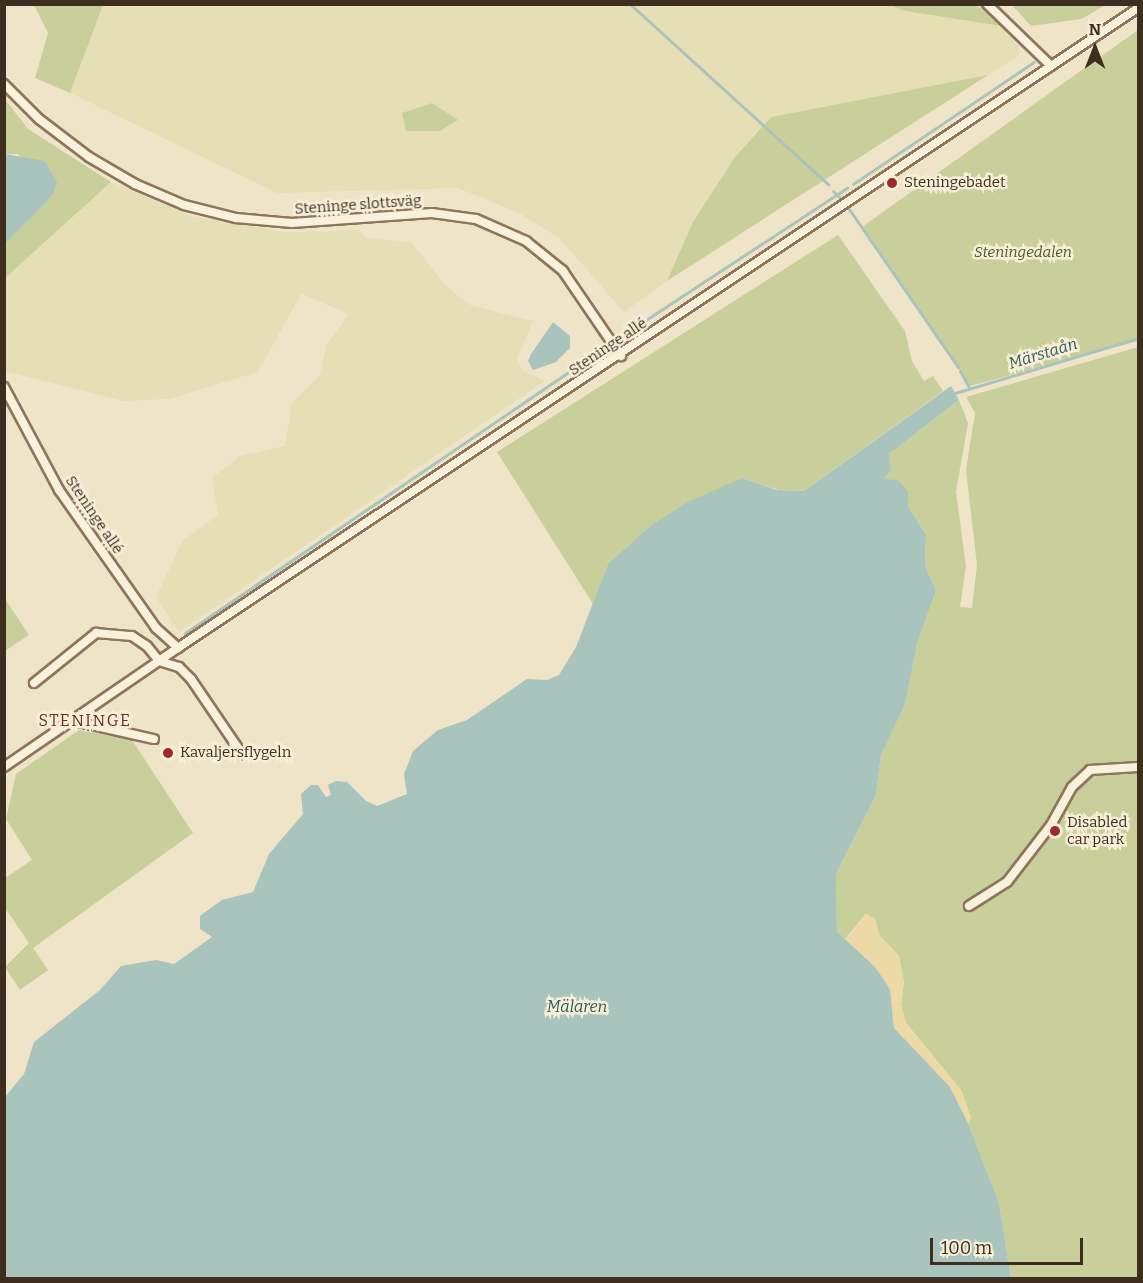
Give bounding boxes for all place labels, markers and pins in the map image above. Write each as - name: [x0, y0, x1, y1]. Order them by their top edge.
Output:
- place label: Steningebadet: [904, 174, 1006, 192]
- marker: Steningebadet: [885, 176, 899, 190]
- place label: Kavaljersflygeln: [180, 744, 291, 762]
- marker: Kavaljersflygeln: [161, 746, 175, 760]
- place label: Disabled car park: [1067, 813, 1127, 848]
- marker: Disabled car park: [1048, 824, 1062, 838]

